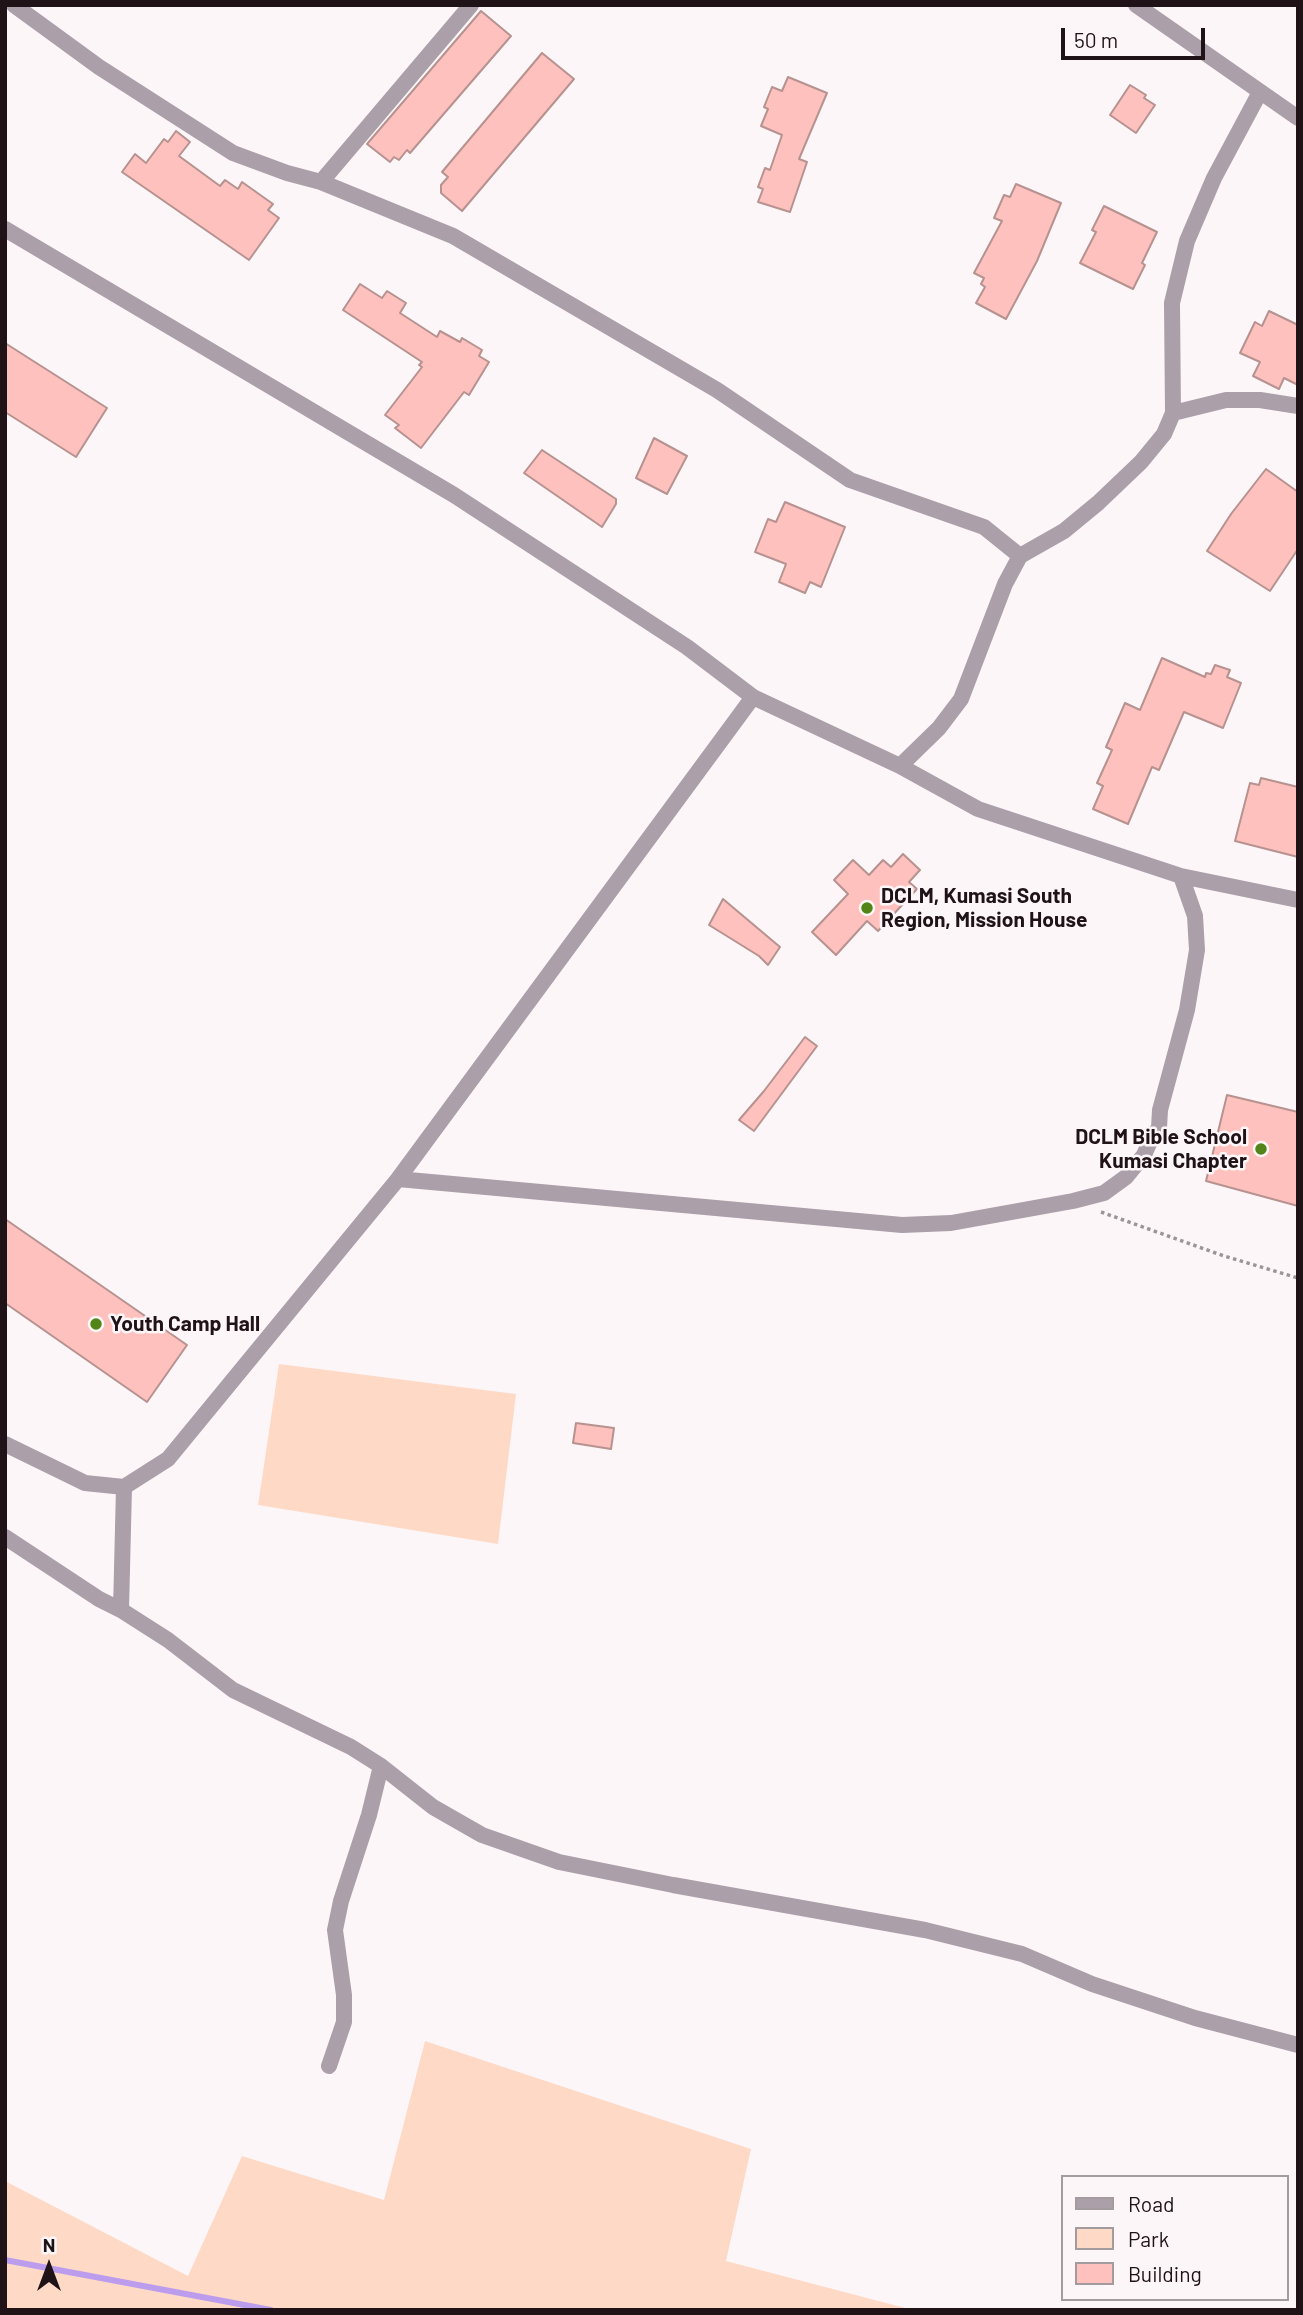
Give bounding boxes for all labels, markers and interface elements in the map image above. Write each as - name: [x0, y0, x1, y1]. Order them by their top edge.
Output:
- scale bar: [1065, 14, 1208, 58]
- text: 50 m: [1074, 27, 1118, 52]
- place label: DCLM, Kumasi South Region, Mission House: [881, 883, 1087, 933]
- marker: DCLM, Kumasi South Region, Mission House: [859, 900, 875, 916]
- place label: DCLM Bible School Kumasi Chapter: [1075, 1124, 1247, 1174]
- marker: DCLM Bible School Kumasi Chapter: [1253, 1141, 1269, 1157]
- place label: Youth Camp Hall: [110, 1311, 260, 1337]
- marker: Youth Camp Hall: [88, 1316, 104, 1332]
- legend: [1062, 2175, 1289, 2301]
- text: Road: [1128, 2191, 1174, 2216]
- text: Park: [1128, 2226, 1169, 2251]
- north arrow: [14, 2231, 84, 2301]
- text: N: [43, 2233, 55, 2256]
- text: Building: [1128, 2261, 1202, 2286]

